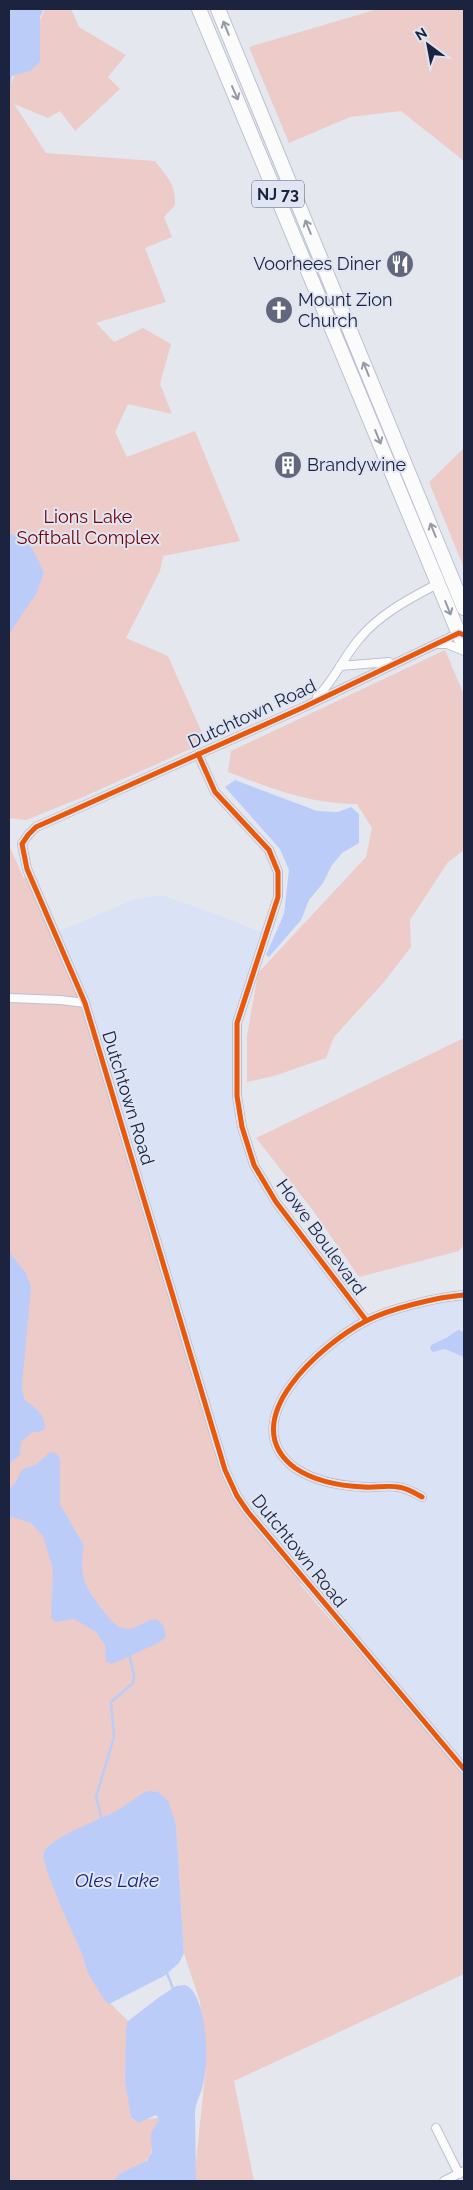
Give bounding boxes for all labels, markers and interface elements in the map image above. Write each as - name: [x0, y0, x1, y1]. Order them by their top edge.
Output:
- north arrow: [403, 20, 453, 70]
- one-way arrow: [221, 21, 230, 36]
- text: N: [412, 24, 430, 44]
- one-way arrow: [231, 85, 241, 100]
- road number: NJ 73: [252, 180, 304, 208]
- one-way arrow: [303, 220, 313, 235]
- restaurant icon: Voorhees Diner: [385, 249, 415, 279]
- place label: Voorhees Diner: [253, 253, 382, 274]
- place label: Mount Zion Church: [298, 289, 393, 331]
- church icon: Mount Zion Church: [264, 295, 294, 325]
- one-way arrow: [361, 361, 370, 376]
- one-way arrow: [374, 429, 383, 444]
- building icon: Brandywine: [273, 450, 303, 480]
- place label: Brandywine: [307, 454, 407, 475]
- park label: Lions Lake Softball Complex: [16, 506, 160, 548]
- one-way arrow: [428, 523, 438, 538]
- one-way arrow: [444, 600, 454, 615]
- street label: Dutchtown Road: [184, 675, 319, 752]
- street label: Dutchtown Road: [98, 1028, 159, 1167]
- street label: Howe Boulevard: [272, 1175, 370, 1299]
- street label: Dutchtown Road: [248, 1490, 351, 1611]
- water label: Oles Lake: [75, 1869, 159, 1891]

